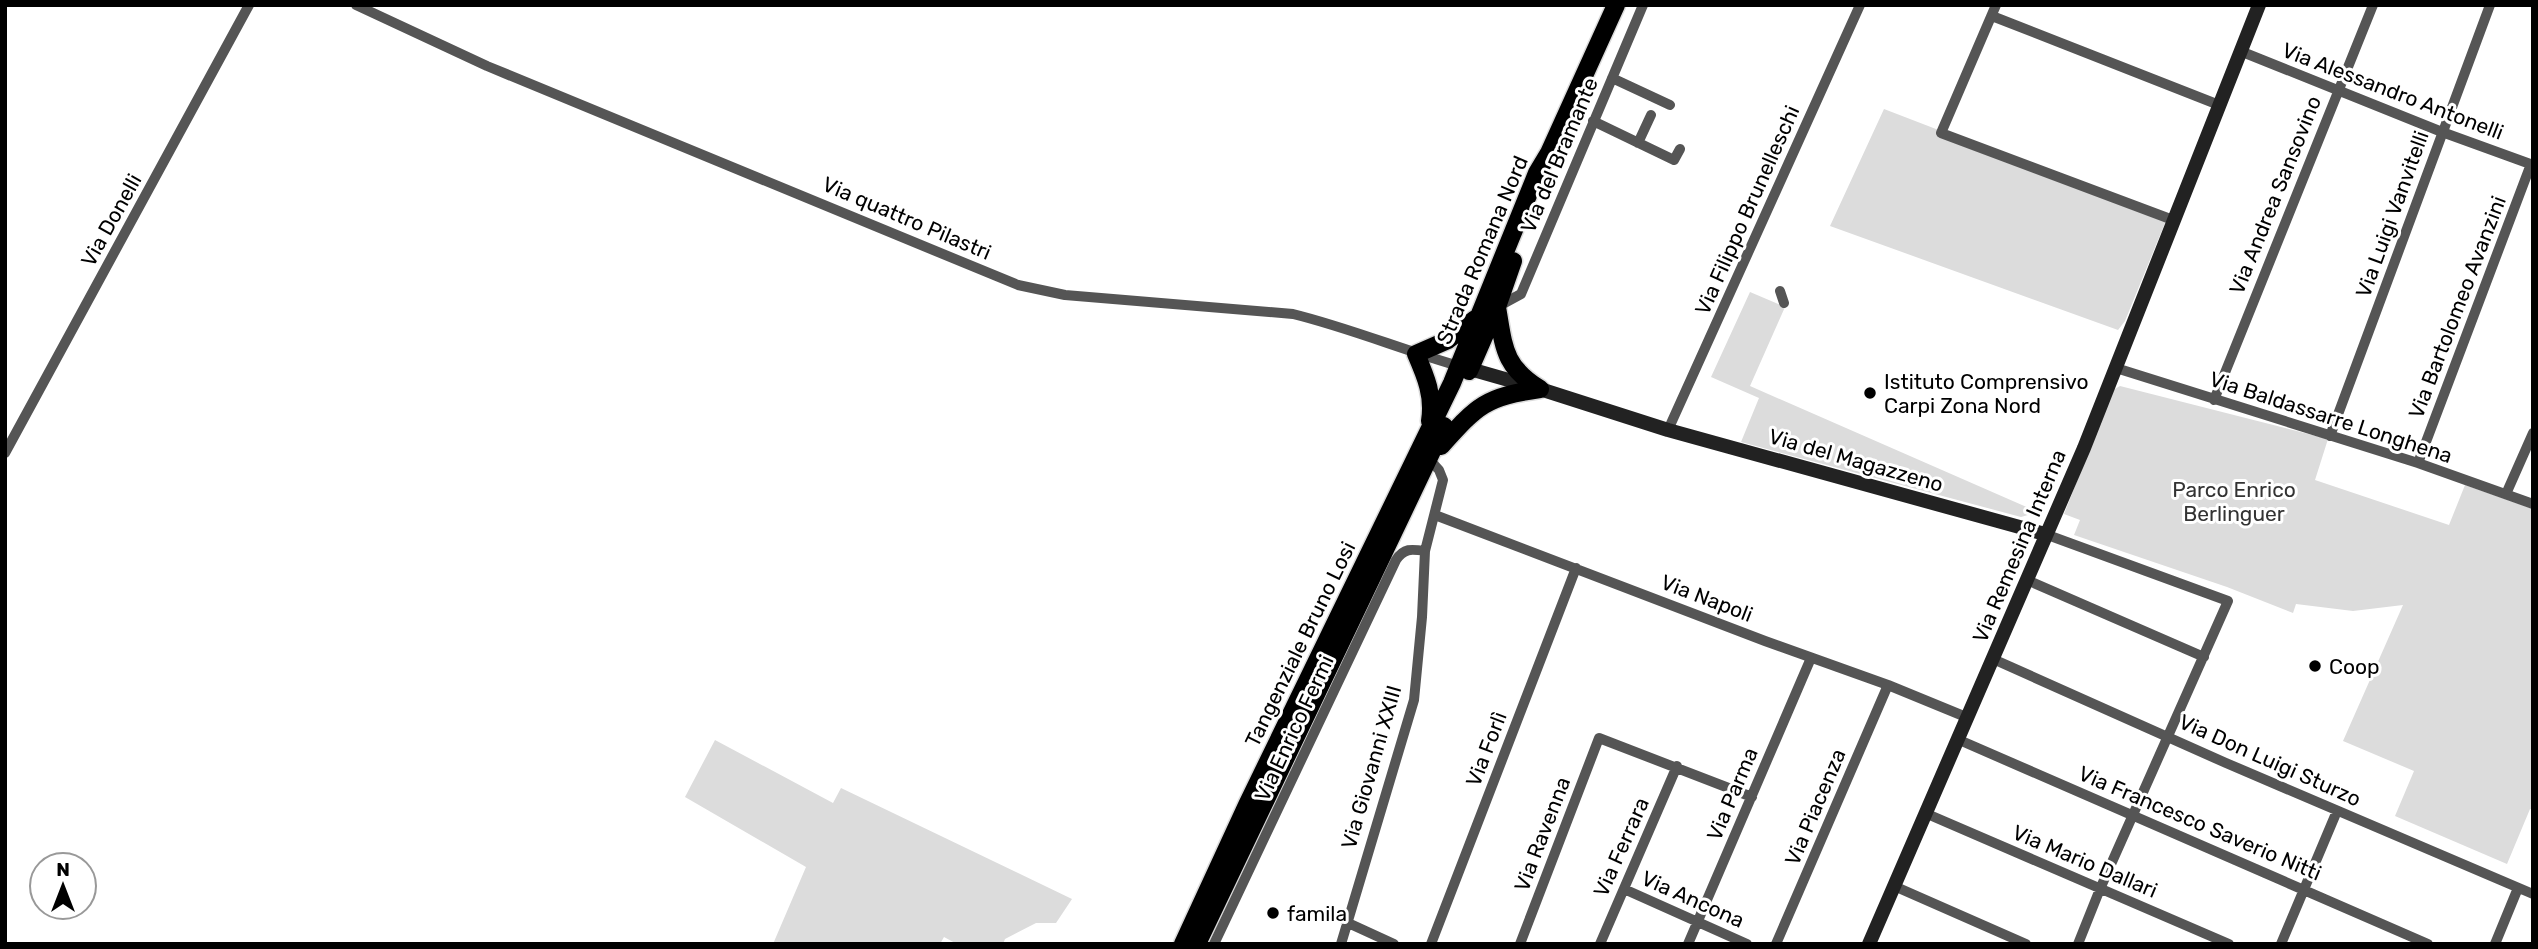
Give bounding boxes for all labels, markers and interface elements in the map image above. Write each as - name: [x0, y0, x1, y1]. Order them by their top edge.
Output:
- street label: Via Alessandro Antonelli: [2279, 37, 2507, 145]
- street label: Via del Bramante: [1515, 74, 1603, 236]
- street label: Via Andrea Sansovino: [2224, 92, 2326, 298]
- street label: Via Filippo Brunelleschi: [1690, 101, 1804, 319]
- street label: Via Luigi Vanvitelli: [2350, 127, 2434, 301]
- street label: Strada Romana Nord: [1431, 152, 1533, 348]
- street label: Via Donelli: [75, 169, 147, 271]
- street label: Via quattro Pilastri: [819, 171, 995, 265]
- street label: Via Bartolomeo Avanzini: [2403, 192, 2511, 422]
- street label: Via Baldassarre Longhena: [2206, 366, 2456, 468]
- place label: Istituto Comprensivo Carpi Zona Nord: [1884, 369, 2089, 418]
- marker: Istituto Comprensivo Carpi Zona Nord: [1862, 385, 1878, 401]
- street label: Via del Magazzeno: [1766, 423, 1946, 497]
- street label: Via Remesina Interna: [1967, 446, 2071, 646]
- park label: Parco Enrico Berlinguer: [2172, 477, 2296, 526]
- street label: Tangenziale Bruno Losi: [1239, 537, 1361, 751]
- street label: Via Napoli: [1657, 569, 1757, 627]
- street label: Via Enrico Fermi: [1249, 651, 1339, 805]
- place label: Coop: [2329, 654, 2380, 679]
- marker: Coop: [2307, 658, 2323, 674]
- street label: Via Giovanni XXIII: [1336, 682, 1406, 852]
- street label: Via Forlì: [1460, 708, 1512, 790]
- street label: Via Don Luigi Sturzo: [2175, 709, 2365, 811]
- street label: Via Parma: [1701, 744, 1763, 844]
- street label: Via Piacenza: [1779, 745, 1851, 869]
- street label: Via Francesco Saverio Nitti: [2075, 760, 2325, 886]
- street label: Via Ravenna: [1509, 773, 1575, 895]
- street label: Via Ferrara: [1588, 793, 1654, 901]
- street label: Via Mario Dallari: [2009, 819, 2161, 903]
- north arrow: [28, 851, 98, 921]
- text: N: [56, 858, 70, 881]
- street label: Via Ancona: [1638, 865, 1748, 933]
- place label: famila: [1287, 901, 1347, 926]
- marker: famila: [1265, 905, 1281, 921]

